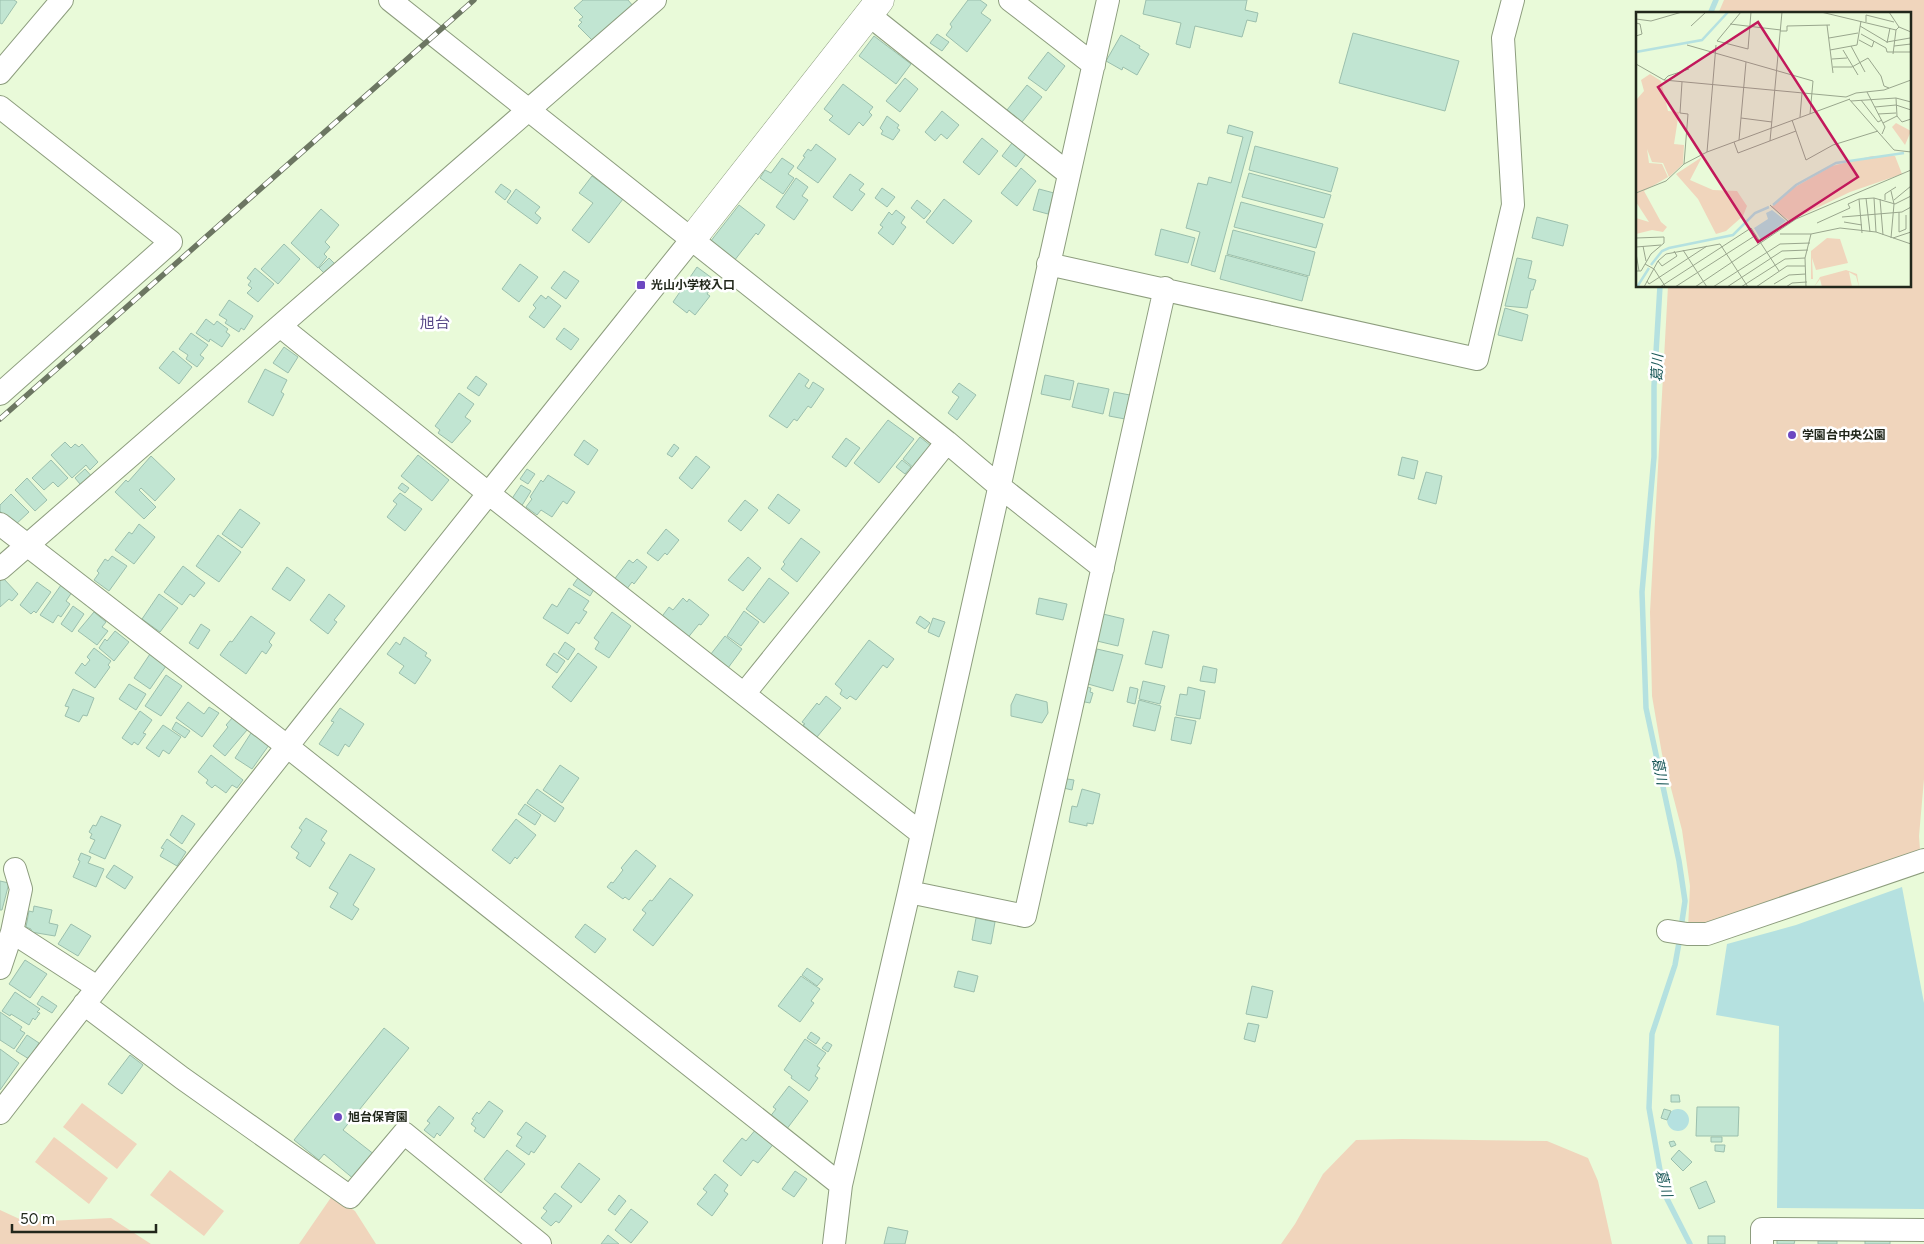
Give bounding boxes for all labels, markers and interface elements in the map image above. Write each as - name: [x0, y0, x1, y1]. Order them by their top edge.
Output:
- inset map: [1636, 12, 1912, 288]
- place label: 光山小学校入口: [651, 278, 735, 292]
- marker: 光山小学校入口: [635, 279, 647, 291]
- district label: 旭台: [420, 314, 450, 332]
- water label: 葛川: [1649, 352, 1667, 382]
- place label: 学園台中央公園: [1802, 428, 1886, 442]
- marker: 学園台中央公園: [1786, 429, 1798, 441]
- water label: 葛川: [1648, 756, 1671, 789]
- place label: 旭台保育園: [348, 1110, 408, 1124]
- marker: 旭台保育園: [332, 1111, 344, 1123]
- water label: 葛川: [1652, 1167, 1676, 1201]
- scale bar: [12, 1202, 156, 1234]
- text: 50 m: [20, 1210, 55, 1228]

